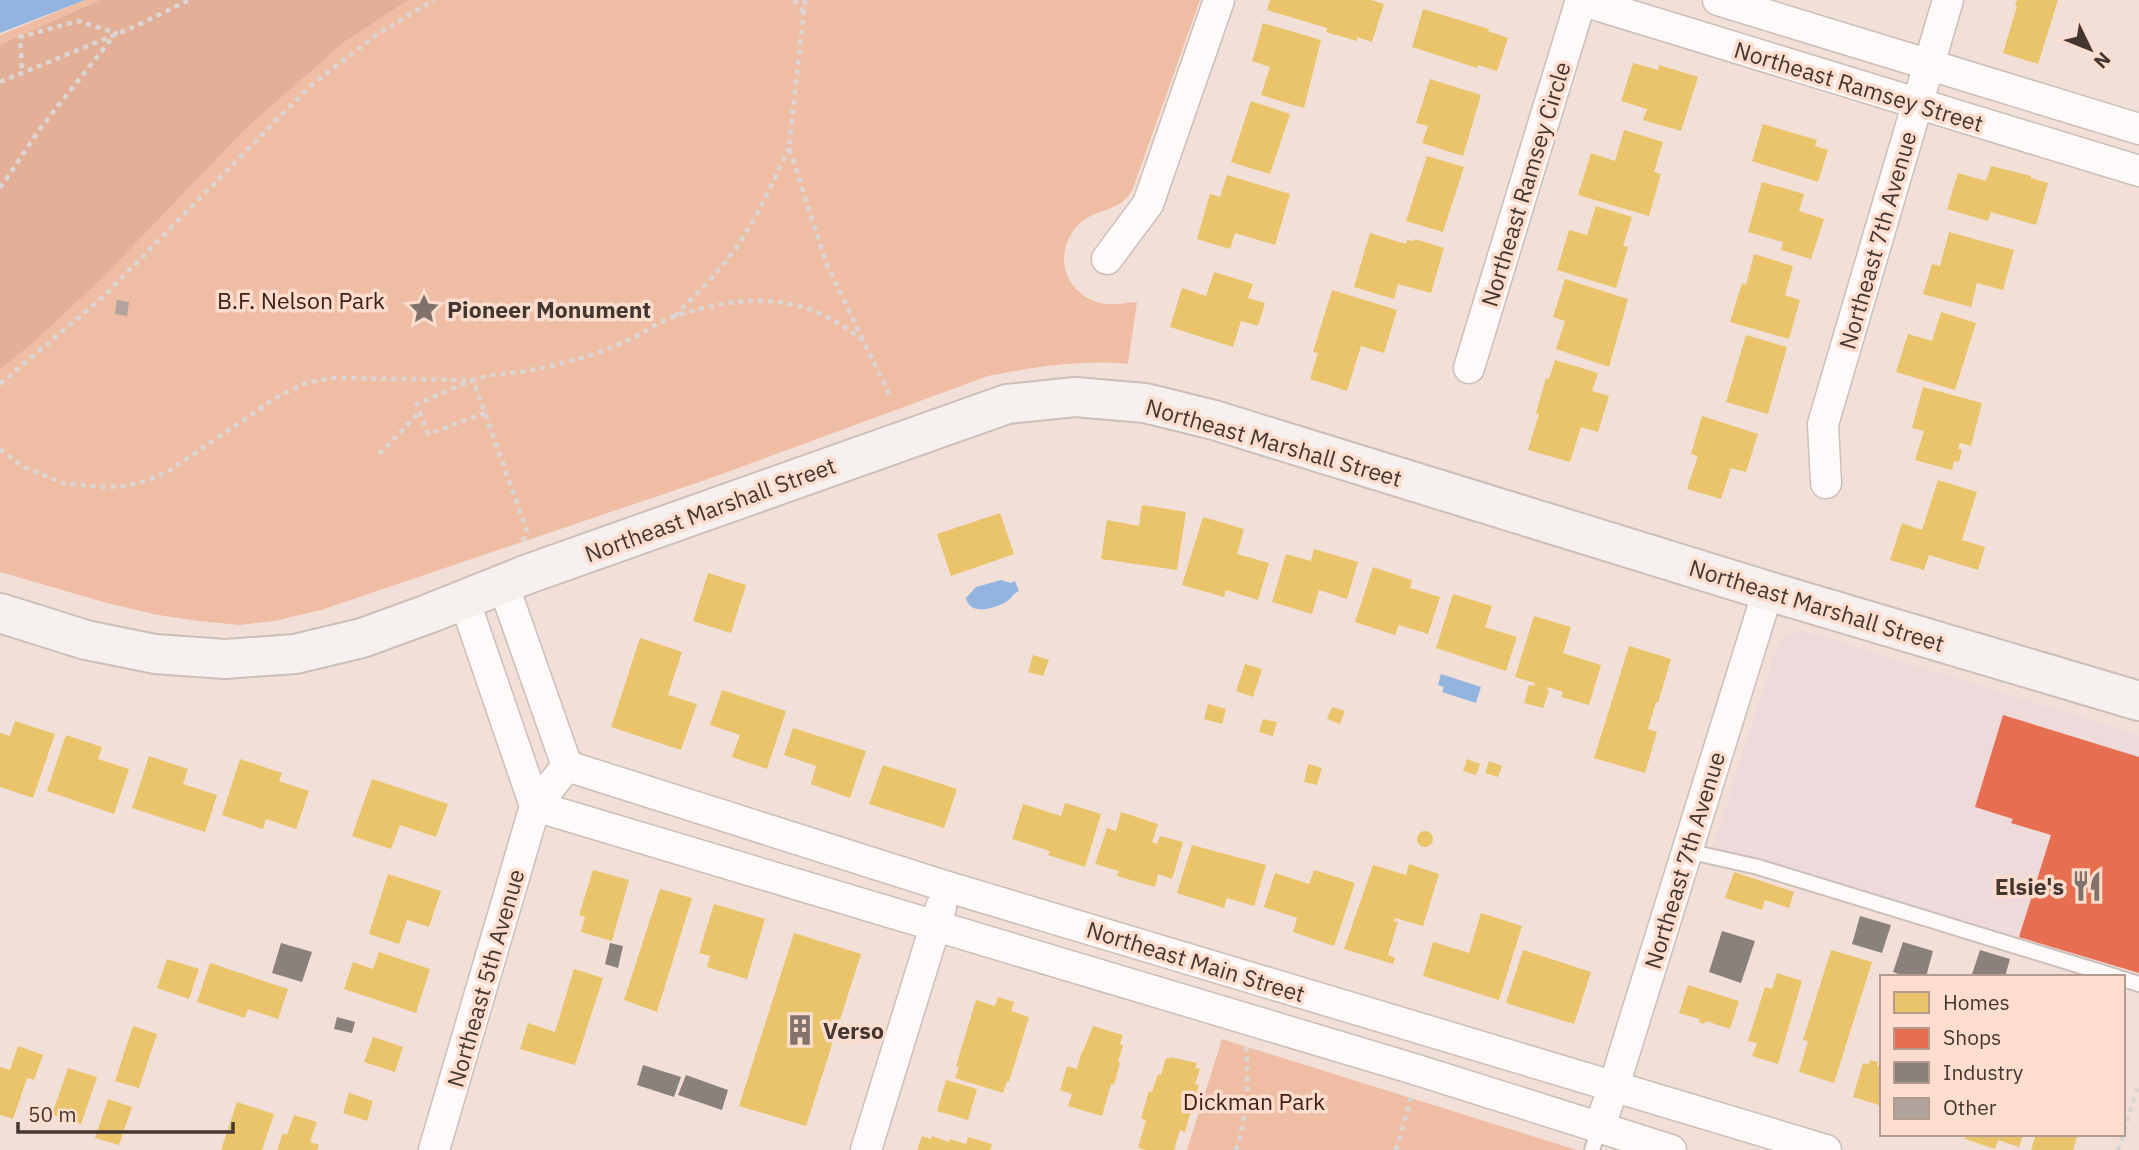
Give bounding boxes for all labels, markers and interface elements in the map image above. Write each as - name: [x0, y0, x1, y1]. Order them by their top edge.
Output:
- north arrow: [2055, 14, 2125, 84]
- street label: Northeast Ramsey Street: [1731, 34, 1987, 138]
- text: N: [2089, 47, 2116, 74]
- street label: Northeast Ramsey Circle: [1473, 58, 1577, 310]
- street label: Northeast 7th Avenue: [1832, 128, 1922, 352]
- park label: B.F. Nelson Park: [217, 285, 385, 315]
- place icon: Pioneer Monument: [407, 292, 441, 326]
- place label: Pioneer Monument: [447, 294, 651, 324]
- street label: Northeast Marshall Street: [1142, 391, 1406, 493]
- street label: Northeast Marshall Street: [580, 450, 840, 568]
- street label: Northeast Marshall Street: [1686, 552, 1948, 658]
- street label: Northeast 7th Avenue: [1637, 748, 1731, 972]
- street label: Northeast 5th Avenue: [440, 866, 530, 1090]
- restaurant icon: Elsie's: [2070, 869, 2104, 903]
- place label: Elsie's: [1995, 871, 2064, 901]
- street label: Northeast Main Street: [1083, 914, 1309, 1008]
- legend: [1880, 975, 2125, 1136]
- text: Homes: [1943, 988, 2010, 1016]
- building icon: Verso: [783, 1013, 817, 1047]
- place label: Verso: [823, 1015, 884, 1045]
- text: Shops: [1943, 1023, 2001, 1051]
- text: Industry: [1943, 1058, 2024, 1086]
- park label: Dickman Park: [1183, 1086, 1325, 1116]
- scale bar: [18, 1090, 233, 1134]
- text: Other: [1943, 1093, 1997, 1121]
- text: 50 m: [28, 1100, 77, 1128]

